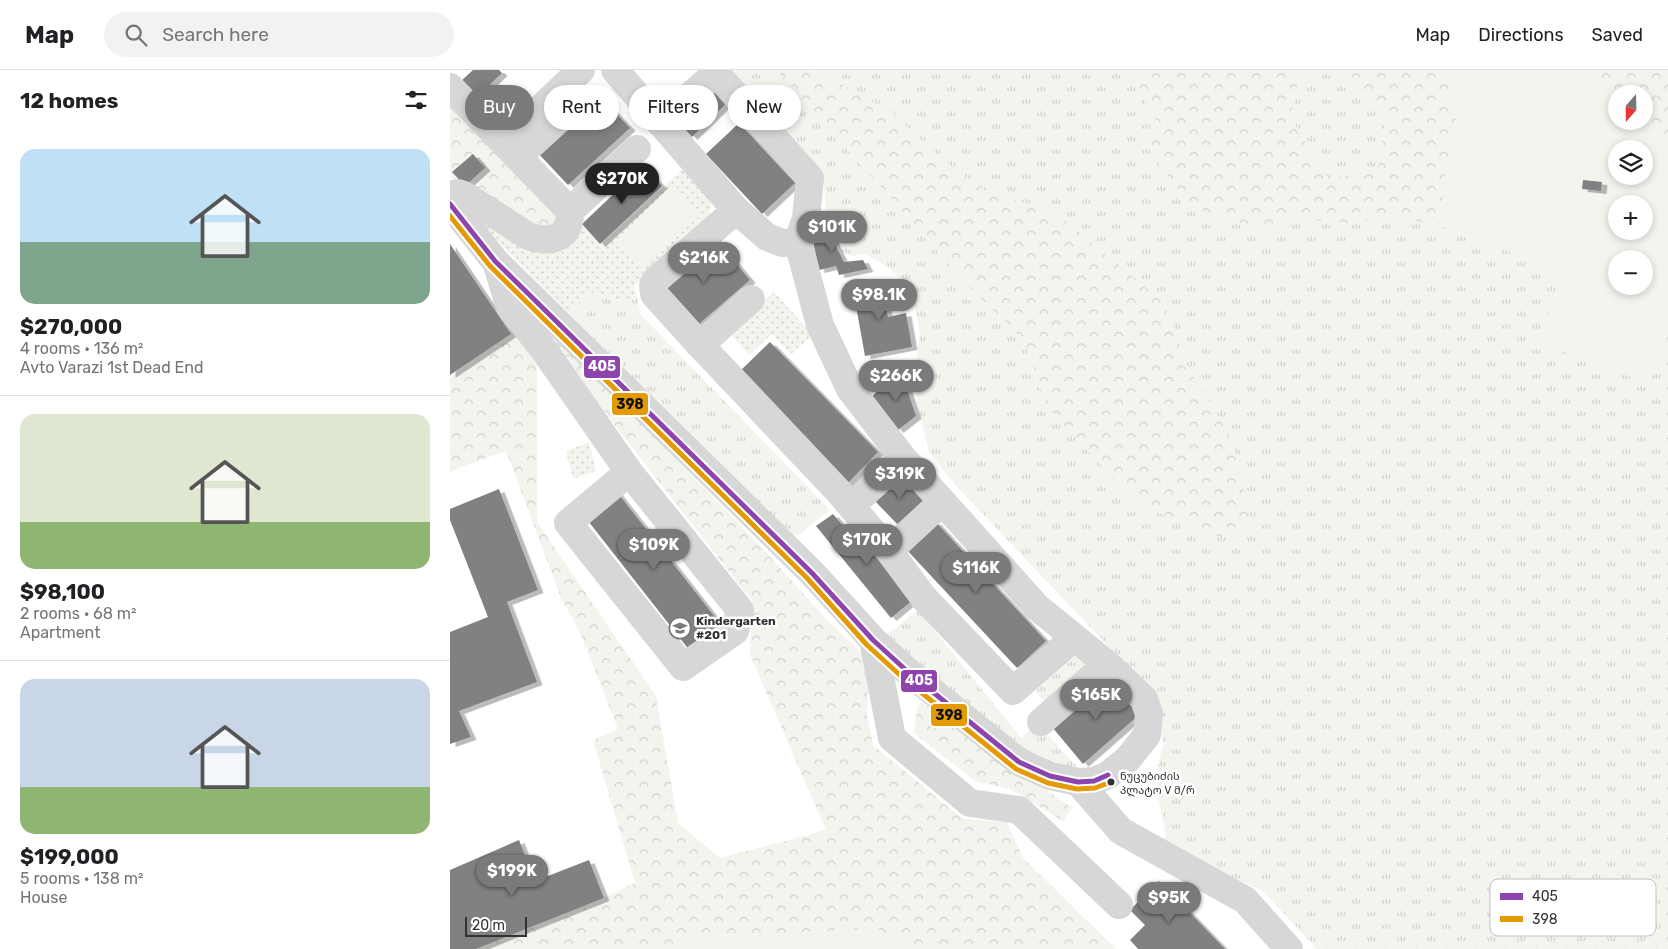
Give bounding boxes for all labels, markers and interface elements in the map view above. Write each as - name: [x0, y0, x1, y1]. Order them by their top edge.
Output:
- search box: [104, 12, 454, 57]
- text: Map: [25, 21, 74, 49]
- icon: search: [122, 21, 150, 49]
- text: Search here: [162, 23, 269, 46]
- text: Map: [1415, 24, 1450, 46]
- text: Directions: [1478, 24, 1564, 46]
- text: Saved: [1592, 24, 1643, 46]
- chip: Buy: [465, 85, 534, 130]
- chip: Rent: [544, 85, 619, 130]
- chip: Filters: [629, 85, 718, 130]
- chip: New: [728, 85, 801, 130]
- north arrow: [1608, 85, 1652, 130]
- map controls: [1608, 85, 1653, 295]
- icon: filters: [402, 86, 430, 114]
- text: 12 homes: [20, 88, 118, 113]
- button: layers: [1608, 140, 1653, 185]
- pin: $270K: [587, 162, 657, 205]
- text: $270K: [596, 169, 648, 188]
- icon: home: [180, 181, 270, 271]
- button: +: [1608, 195, 1653, 240]
- pin: $101K: [797, 210, 867, 253]
- text: $101K: [808, 217, 856, 236]
- pin: $216K: [669, 242, 739, 284]
- text: $216K: [679, 248, 729, 267]
- button: −: [1608, 250, 1653, 295]
- pin: $98.1K: [838, 278, 920, 321]
- text: $98.1K: [852, 285, 906, 304]
- text: $270,000: [20, 314, 122, 339]
- text: 4 rooms · 136 m²: [20, 339, 143, 358]
- line badge: 405: [583, 355, 621, 379]
- text: Avto Varazi 1st Dead End: [20, 358, 203, 377]
- text: 405: [588, 358, 616, 375]
- pin: $266K: [861, 360, 931, 402]
- text: $266K: [870, 366, 922, 385]
- line badge: 398: [611, 392, 649, 416]
- text: 398: [616, 396, 644, 413]
- icon: home: [180, 447, 270, 537]
- pin: $319K: [865, 458, 935, 500]
- text: $319K: [875, 464, 925, 483]
- pin: $170K: [832, 524, 902, 566]
- pin: $109K: [619, 528, 689, 571]
- text: $170K: [842, 530, 892, 549]
- text: $109K: [629, 535, 679, 554]
- pin: $116K: [941, 552, 1011, 594]
- text: $116K: [952, 558, 1000, 577]
- text: $98,100: [20, 579, 105, 604]
- text: 2 rooms · 68 m²: [20, 604, 137, 623]
- place label: Kindergarten #201: [696, 614, 776, 642]
- school or university icon: Kindergarten #201: [668, 616, 692, 640]
- text: Apartment: [20, 623, 100, 642]
- line badge: 405: [900, 669, 938, 693]
- text: 405: [905, 672, 933, 689]
- pin: $165K: [1061, 678, 1131, 721]
- text: $165K: [1071, 685, 1121, 704]
- line badge: 398: [930, 703, 968, 727]
- text: 398: [935, 707, 963, 724]
- icon: home: [180, 712, 270, 802]
- place label: ნუცუბიძის პლატო V მ/რ: [1120, 770, 1195, 797]
- marker: ნუცუბიძის პლატო V მ/რ: [1106, 777, 1116, 787]
- text: $199,000: [20, 844, 119, 869]
- pin: $199K: [477, 854, 547, 897]
- text: $199K: [487, 861, 537, 880]
- text: 5 rooms · 138 m²: [20, 869, 143, 888]
- legend: [1490, 879, 1656, 936]
- pin: $95K: [1139, 882, 1199, 924]
- text: House: [20, 888, 67, 907]
- text: $95K: [1148, 888, 1190, 907]
- text: 405: [1532, 888, 1558, 905]
- text: 398: [1532, 911, 1558, 928]
- scale bar: [465, 914, 528, 937]
- text: 20 m: [472, 917, 505, 934]

